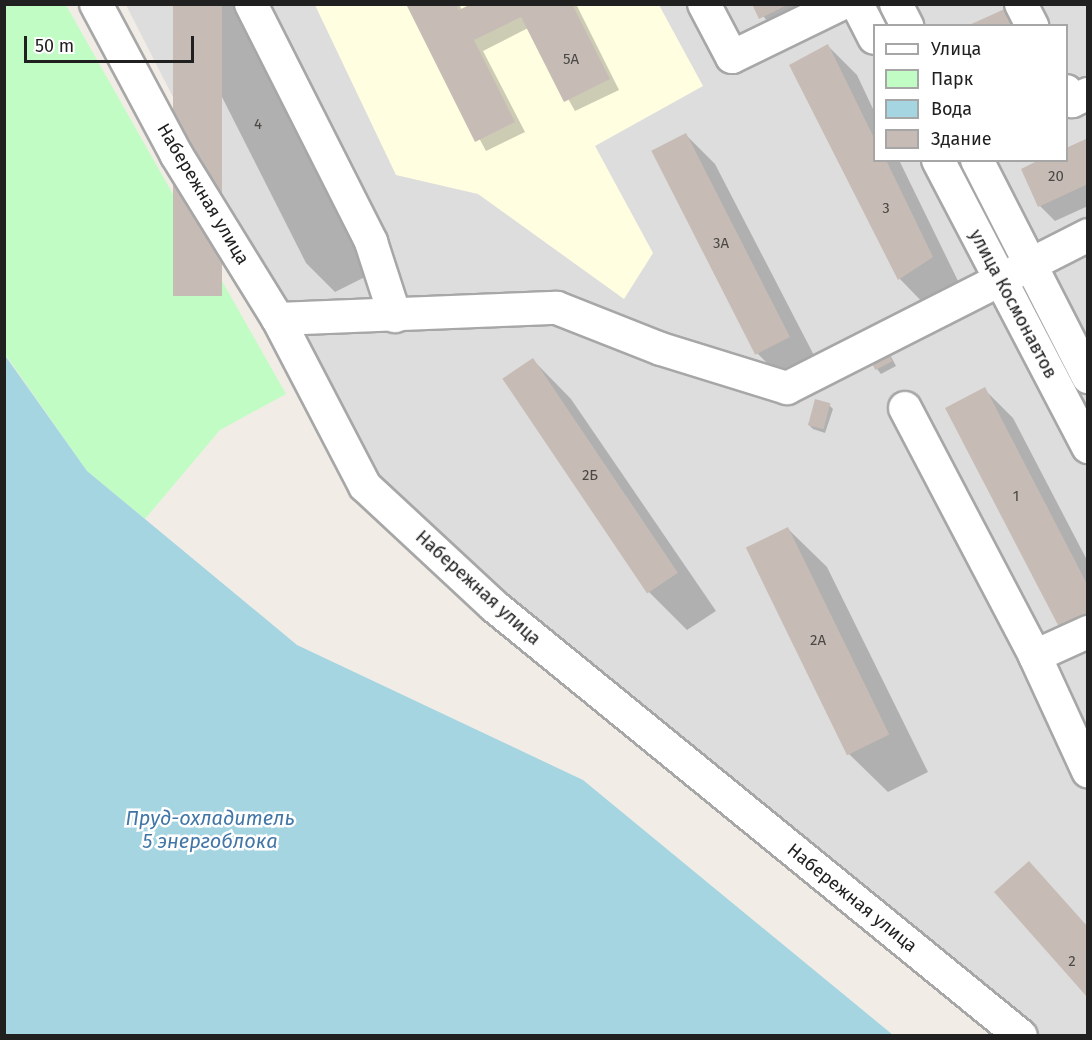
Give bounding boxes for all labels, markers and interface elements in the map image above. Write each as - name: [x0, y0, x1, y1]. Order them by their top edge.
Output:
- scale bar: [27, 24, 196, 62]
- legend: [873, 24, 1068, 162]
- text: 50 m: [35, 35, 74, 57]
- text: Улица: [931, 38, 981, 60]
- house number: 5А: [563, 51, 579, 69]
- text: Парк: [931, 68, 973, 90]
- text: Вода: [931, 98, 972, 120]
- house number: 4: [254, 116, 262, 134]
- street label: Набережная улица: [152, 120, 254, 268]
- text: Здание: [931, 128, 992, 150]
- house number: 20: [1048, 168, 1064, 186]
- house number: 3: [882, 200, 890, 218]
- street label: улица Космонавтов: [965, 226, 1061, 382]
- house number: 3А: [713, 235, 729, 253]
- house number: 2Б: [582, 467, 598, 485]
- house number: 1: [1013, 488, 1019, 506]
- street label: Набережная улица: [411, 526, 545, 650]
- house number: 2А: [810, 632, 826, 650]
- water label: Пруд-охладитель 5 энергоблока: [125, 807, 295, 854]
- street label: Набережная улица: [783, 839, 921, 957]
- house number: 2: [1068, 953, 1076, 971]

